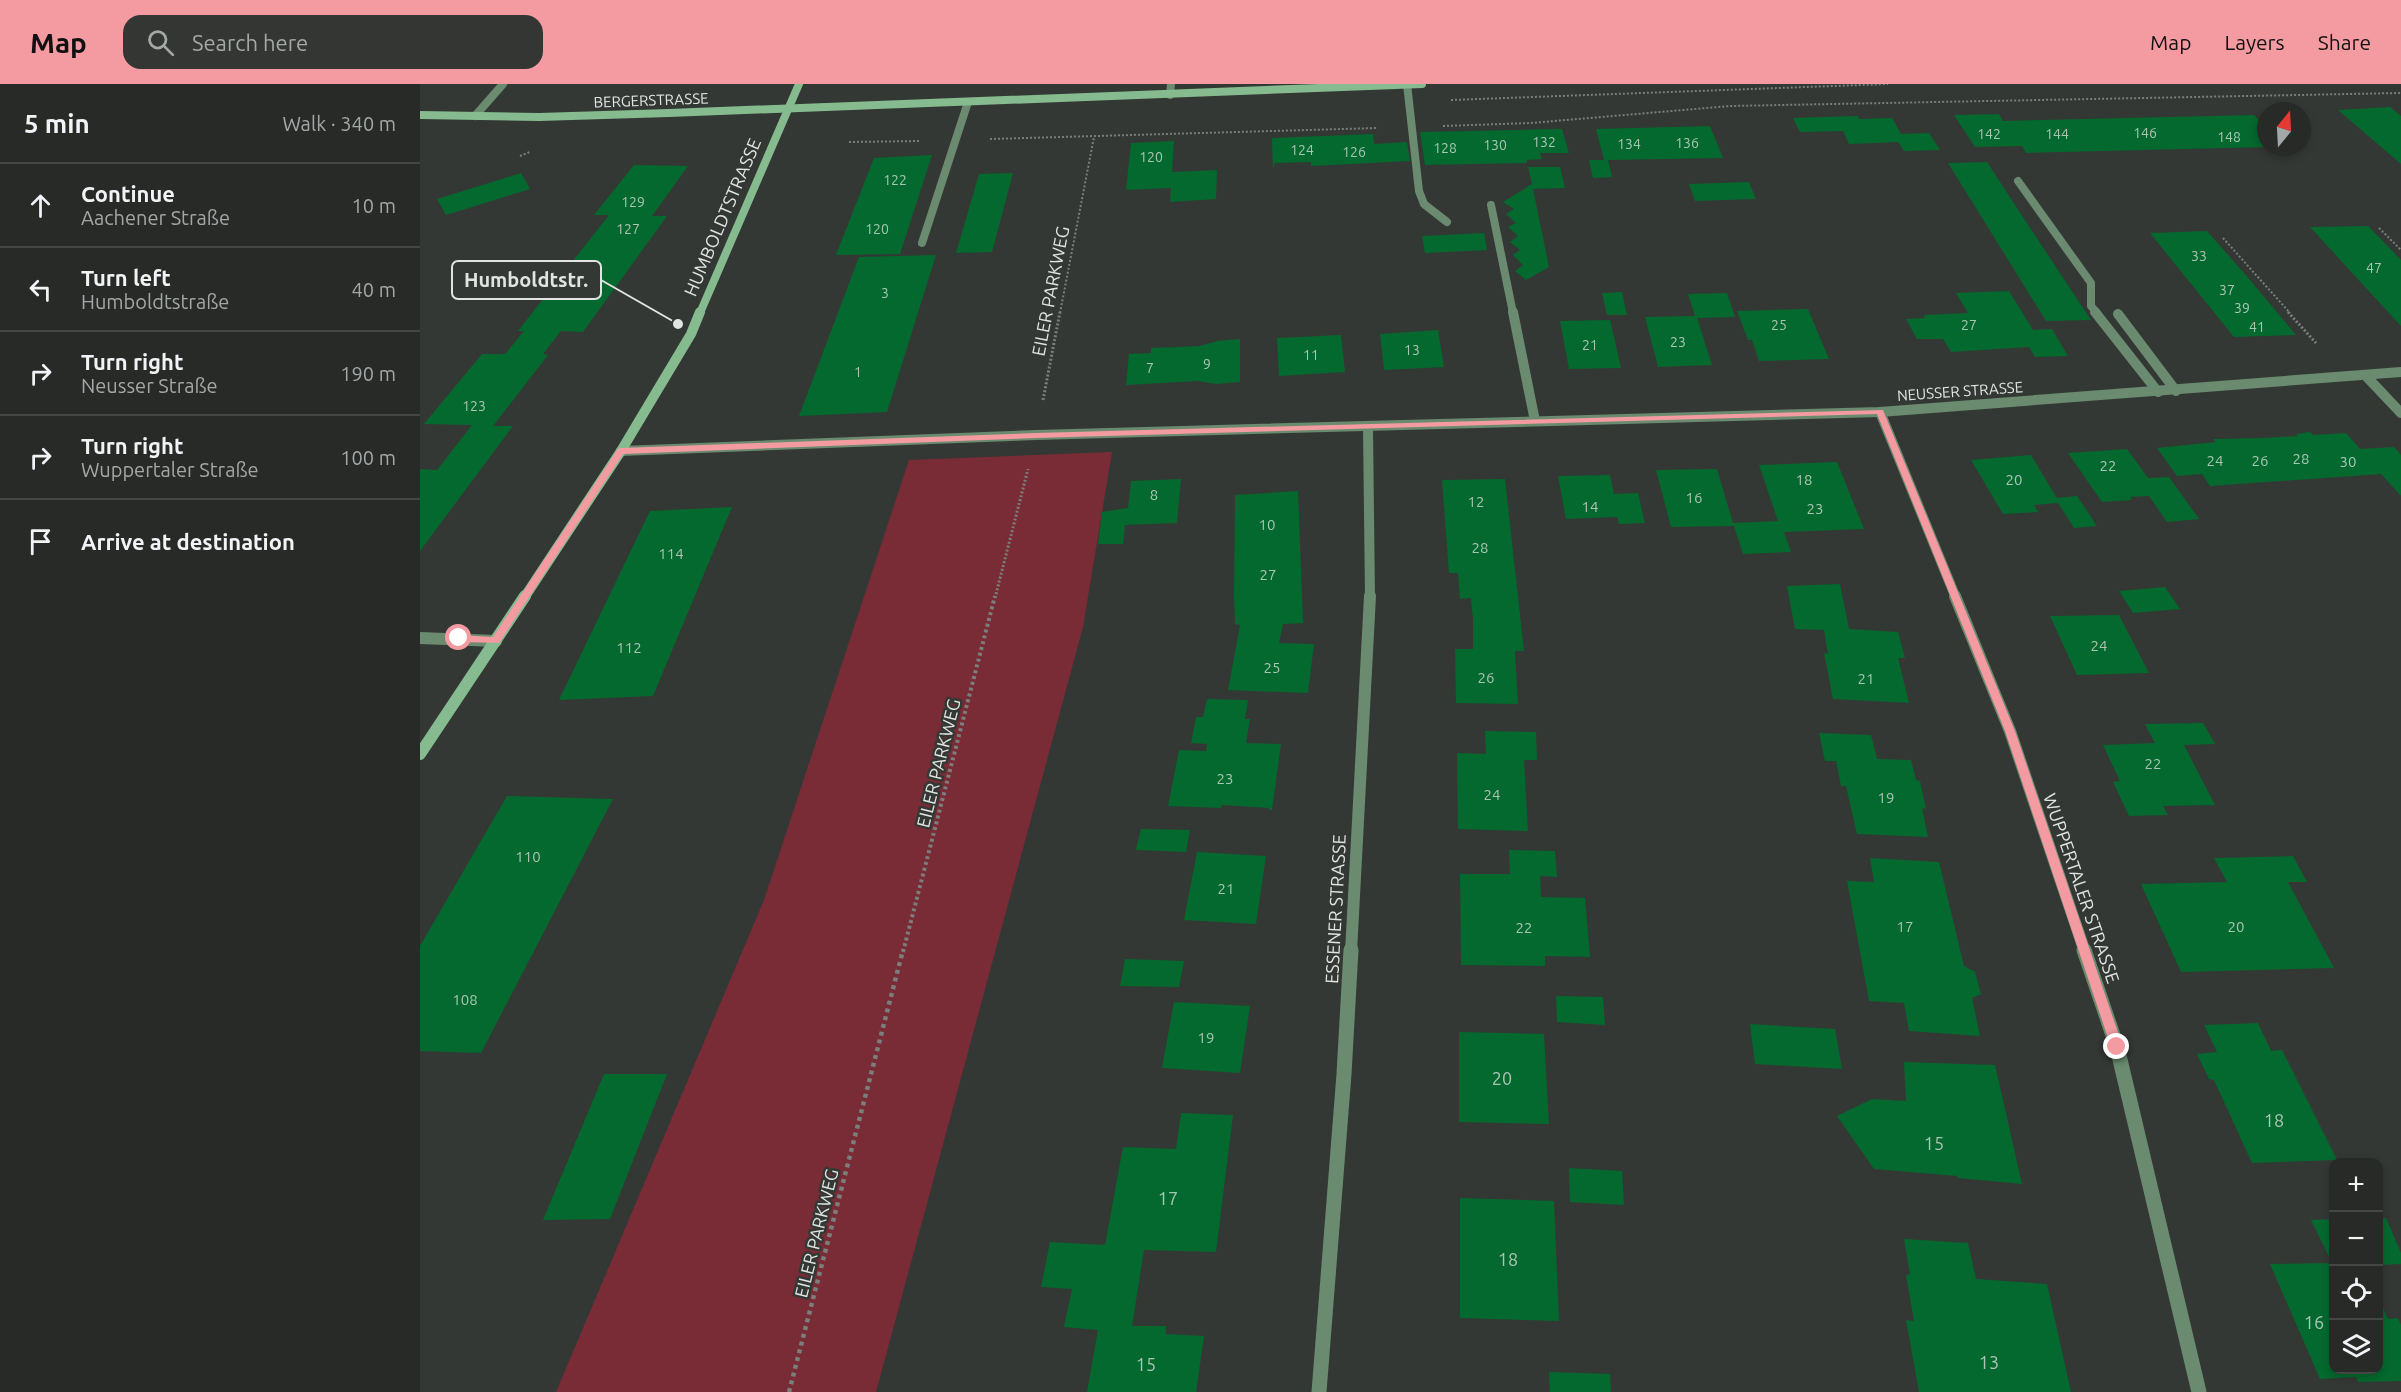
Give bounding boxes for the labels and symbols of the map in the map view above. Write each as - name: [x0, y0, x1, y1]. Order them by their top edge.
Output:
- street label: BERGERSTRASSE: [593, 89, 709, 111]
- north arrow: [2257, 102, 2311, 156]
- house number: 146: [2133, 125, 2157, 141]
- house number: 142: [1977, 126, 2001, 142]
- house number: 144: [2045, 126, 2069, 142]
- house number: 148: [2217, 129, 2241, 145]
- house number: 132: [1532, 134, 1556, 150]
- street label: HUMBOLDTSTRASSE: [680, 135, 764, 299]
- house number: 136: [1675, 135, 1699, 151]
- house number: 134: [1617, 136, 1641, 152]
- house number: 130: [1483, 137, 1507, 153]
- house number: 128: [1433, 140, 1457, 156]
- house number: 124: [1290, 142, 1314, 158]
- house number: 126: [1342, 144, 1366, 160]
- house number: 120: [1139, 149, 1163, 165]
- house number: 122: [883, 172, 907, 188]
- house number: 129: [621, 194, 645, 210]
- house number: 127: [616, 221, 640, 237]
- house number: 120: [865, 221, 889, 237]
- street label: EILER PARKWEG: [1028, 224, 1072, 358]
- house number: 33: [2191, 248, 2207, 264]
- house number: 47: [2366, 260, 2382, 276]
- callout: Humboldtstr.: [452, 261, 601, 299]
- text: Humboldtstr.: [464, 268, 588, 291]
- house number: 37: [2219, 282, 2235, 298]
- house number: 3: [881, 285, 889, 301]
- house number: 39: [2234, 300, 2250, 316]
- house number: 25: [1771, 317, 1787, 333]
- house number: 27: [1961, 317, 1977, 333]
- house number: 41: [2249, 319, 2265, 335]
- house number: 23: [1670, 334, 1686, 350]
- house number: 21: [1582, 337, 1598, 353]
- house number: 13: [1404, 342, 1420, 358]
- house number: 11: [1303, 347, 1319, 363]
- house number: 9: [1203, 356, 1211, 372]
- house number: 7: [1146, 360, 1154, 376]
- house number: 1: [854, 364, 862, 380]
- street label: NEUSSER STRASSE: [1896, 378, 2024, 404]
- house number: 123: [462, 398, 486, 414]
- house number: 28: [2293, 450, 2309, 467]
- house number: 24: [2207, 452, 2223, 469]
- house number: 26: [2252, 452, 2268, 469]
- house number: 30: [2340, 453, 2356, 470]
- house number: 22: [2100, 457, 2116, 474]
- house number: 18: [1796, 471, 1812, 488]
- house number: 20: [2006, 471, 2022, 488]
- house number: 8: [1150, 486, 1158, 503]
- house number: 16: [1686, 489, 1702, 506]
- house number: 12: [1468, 493, 1484, 510]
- house number: 14: [1582, 498, 1598, 515]
- house number: 23: [1807, 500, 1823, 517]
- house number: 10: [1259, 516, 1275, 533]
- house number: 28: [1472, 539, 1488, 556]
- house number: 114: [658, 545, 684, 562]
- house number: 27: [1260, 566, 1276, 583]
- route start: [445, 624, 471, 650]
- house number: 24: [2091, 637, 2107, 654]
- house number: 112: [616, 639, 642, 656]
- house number: 25: [1264, 659, 1280, 676]
- house number: 26: [1478, 669, 1494, 686]
- house number: 21: [1858, 670, 1874, 687]
- street label: EILER PARKWEG: [912, 697, 964, 829]
- house number: 22: [2145, 755, 2161, 772]
- house number: 23: [1217, 770, 1233, 787]
- house number: 24: [1484, 786, 1500, 803]
- house number: 19: [1878, 789, 1894, 806]
- street label: WUPPERTALER STRASSE: [2040, 791, 2124, 985]
- street label: ESSENER STRASSE: [1321, 834, 1349, 984]
- house number: 110: [515, 848, 541, 865]
- house number: 21: [1218, 880, 1234, 897]
- house number: 17: [1897, 918, 1913, 935]
- house number: 20: [2228, 918, 2244, 935]
- house number: 22: [1516, 919, 1532, 936]
- house number: 108: [452, 991, 478, 1008]
- house number: 19: [1198, 1029, 1214, 1046]
- route end: [2103, 1033, 2129, 1059]
- house number: 20: [1492, 1068, 1512, 1088]
- house number: 18: [2264, 1110, 2284, 1130]
- house number: 15: [1924, 1133, 1944, 1153]
- street label: EILER PARKWEG: [790, 1167, 842, 1299]
- house number: 17: [1158, 1188, 1178, 1208]
- house number: 18: [1498, 1249, 1518, 1269]
- house number: 16: [2304, 1312, 2324, 1332]
- house number: 13: [1979, 1352, 1999, 1372]
- house number: 15: [1136, 1354, 1156, 1374]

